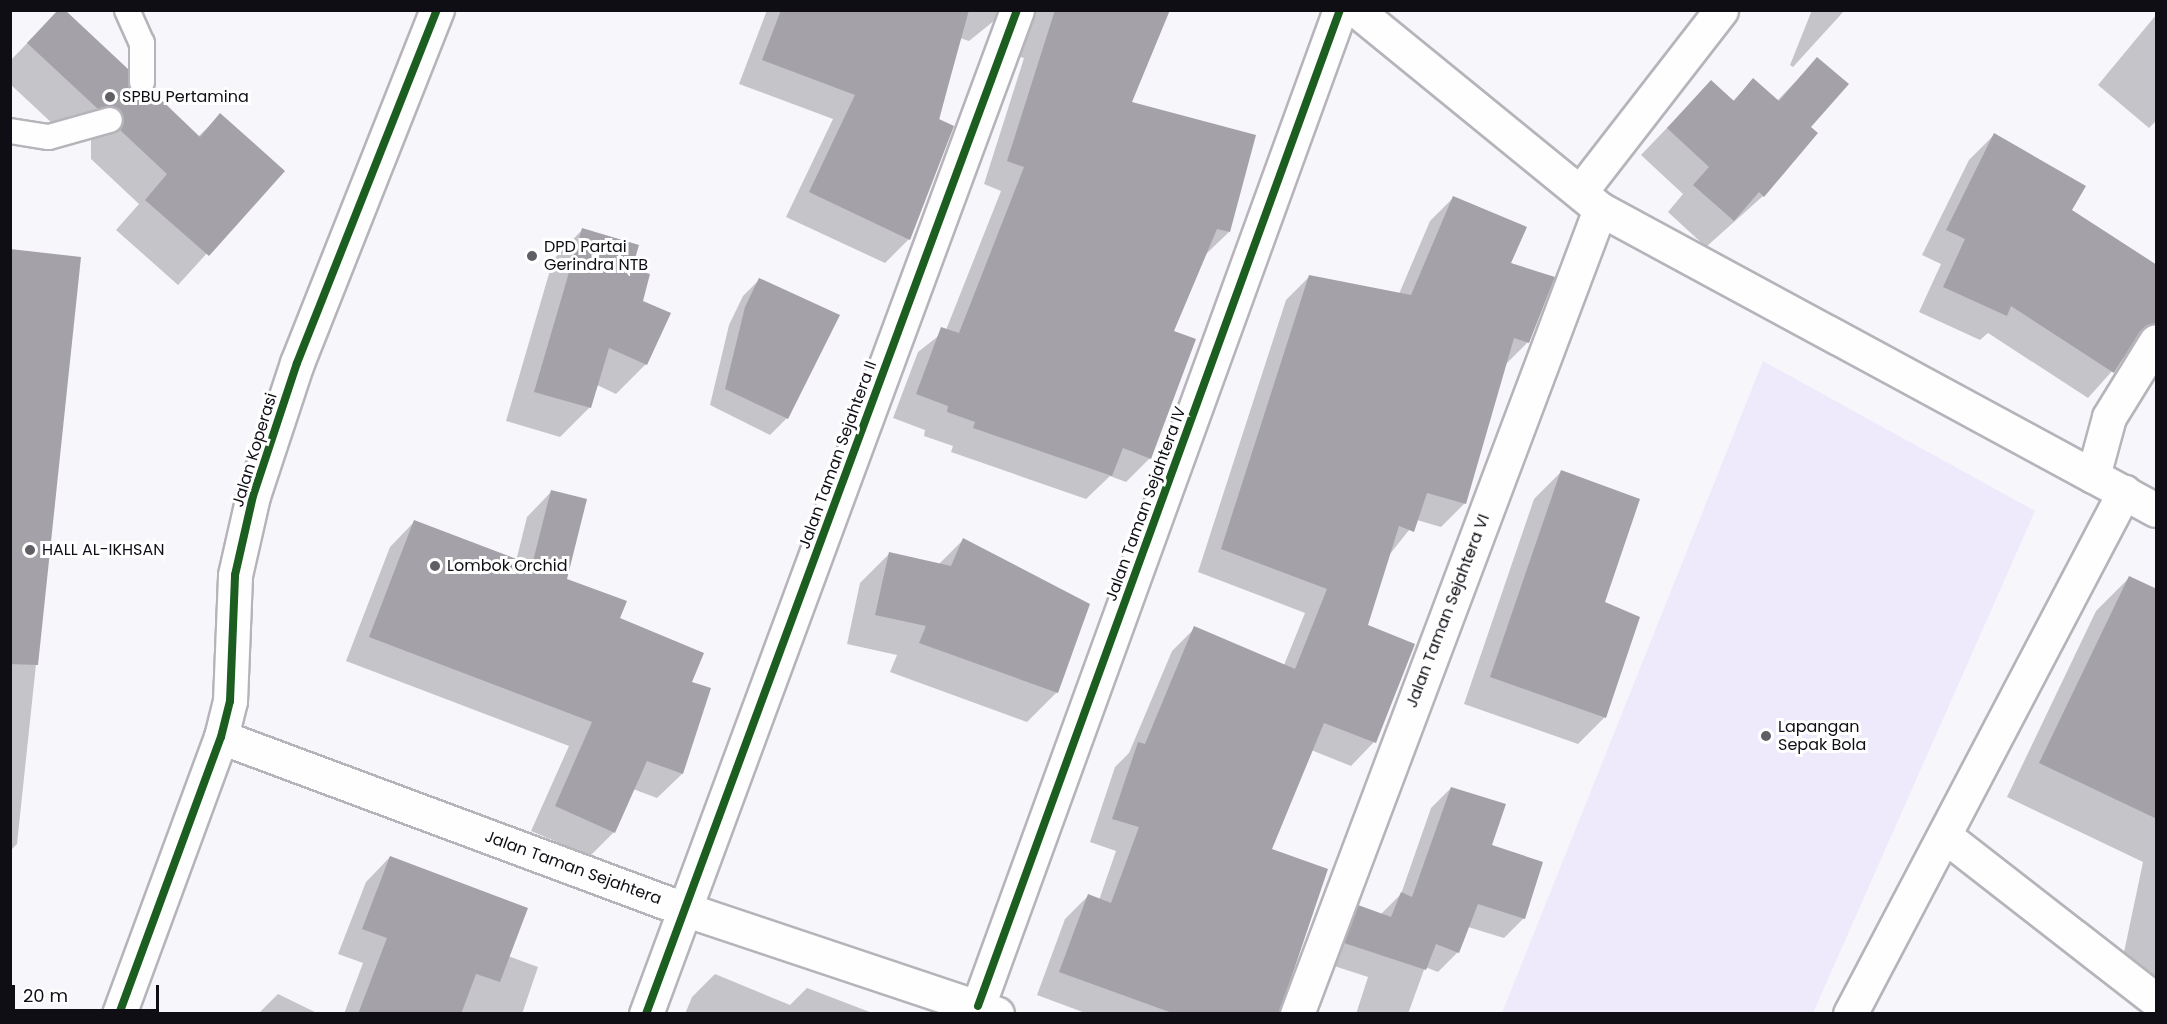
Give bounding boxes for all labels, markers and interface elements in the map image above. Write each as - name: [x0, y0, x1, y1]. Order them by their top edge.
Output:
- place label: SPBU Pertamina: [122, 87, 249, 107]
- marker: SPBU Pertamina: [103, 90, 117, 104]
- place label: DPD Partai Gerindra NTB: [544, 237, 648, 275]
- marker: DPD Partai Gerindra NTB: [525, 249, 539, 263]
- street label: Jalan Taman Sejahtera II: [795, 358, 881, 552]
- street label: Jalan Koperasi: [229, 391, 281, 509]
- street label: Jalan Taman Sejahtera IV: [1102, 404, 1190, 604]
- street label: Jalan Taman Sejahtera VI: [1402, 512, 1494, 710]
- place label: HALL AL-IKHSAN: [42, 540, 164, 560]
- marker: HALL AL-IKHSAN: [23, 543, 37, 557]
- place label: Lombok Orchid: [447, 556, 567, 576]
- marker: Lombok Orchid: [428, 559, 442, 573]
- place label: Lapangan Sepak Bola: [1778, 717, 1866, 755]
- marker: Lapangan Sepak Bola: [1759, 729, 1773, 743]
- street label: Jalan Taman Sejahtera: [482, 827, 664, 909]
- scale bar: [15, 973, 162, 1011]
- text: 20 m: [23, 983, 68, 1008]

